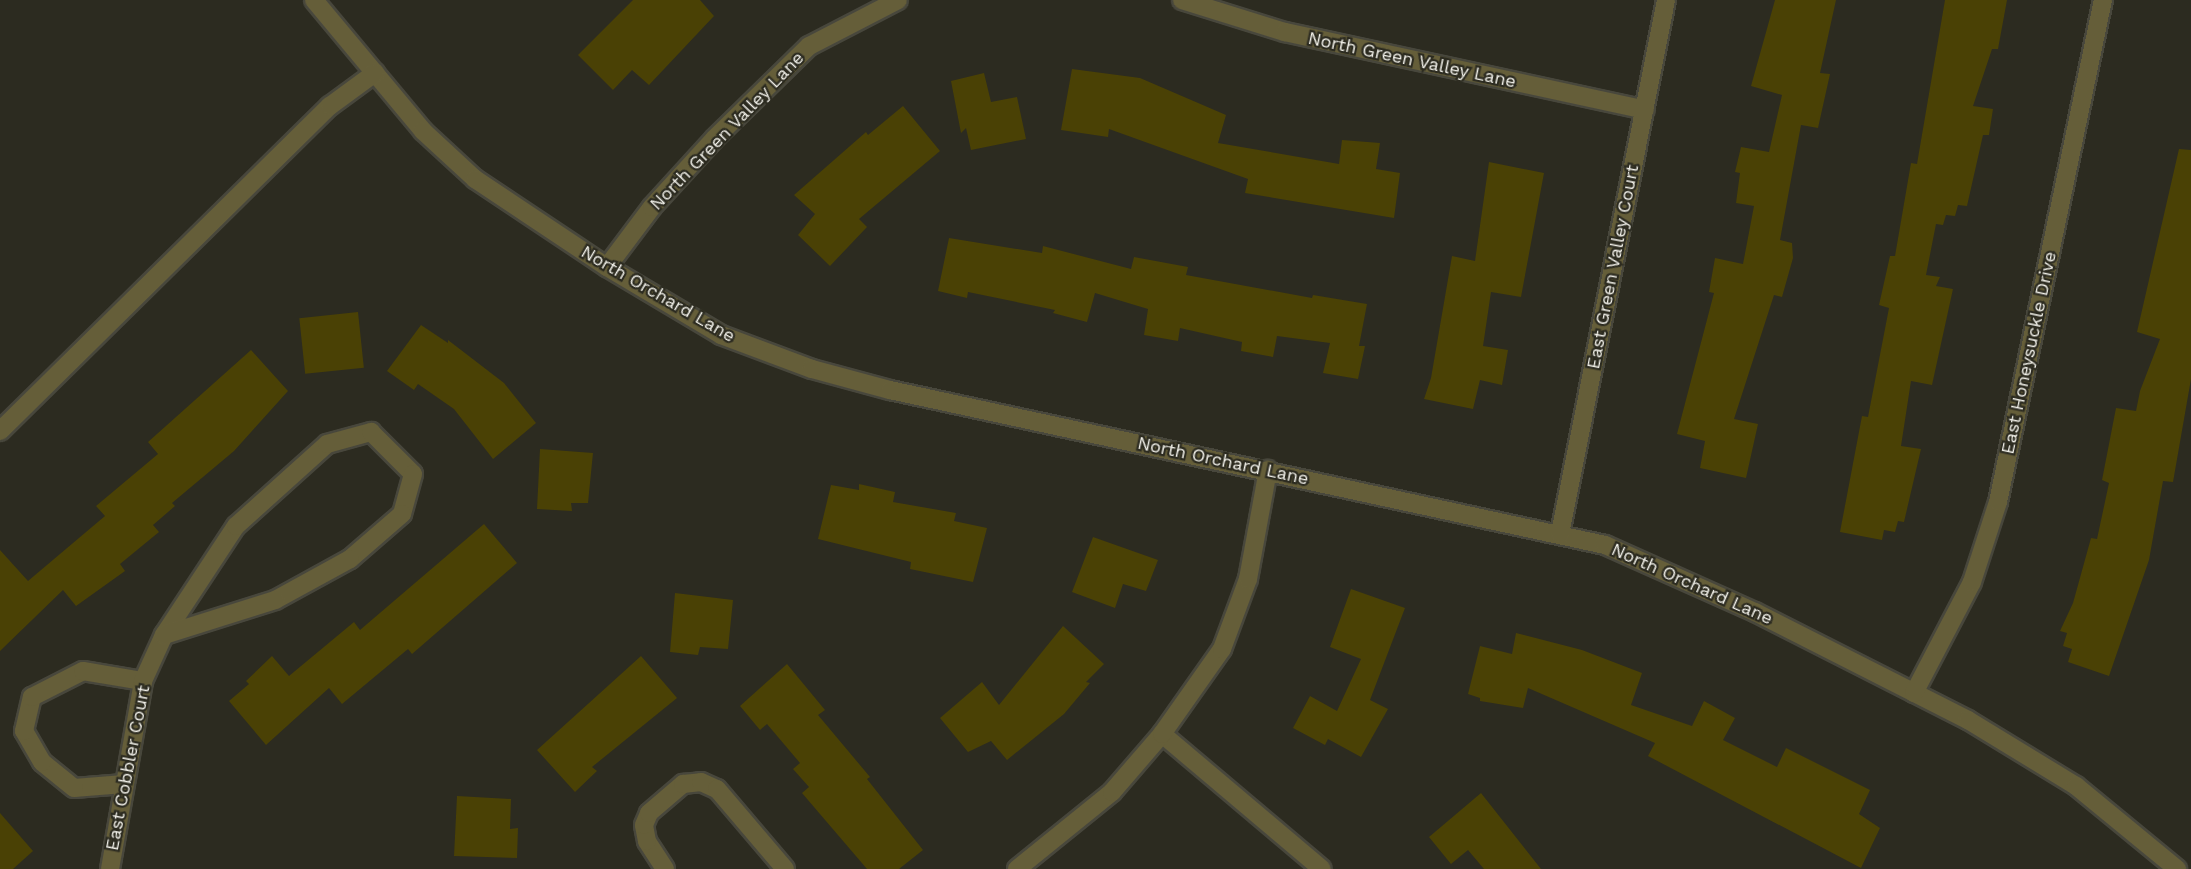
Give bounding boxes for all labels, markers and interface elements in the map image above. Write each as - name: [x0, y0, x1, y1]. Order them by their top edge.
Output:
- street label: North Green Valley Lane: [1305, 27, 1519, 93]
- street label: North Green Valley Lane: [645, 47, 809, 215]
- street label: East Green Valley Court: [1582, 162, 1644, 372]
- street label: North Orchard Lane: [577, 241, 739, 347]
- street label: East Honeysuckle Drive: [1997, 250, 2061, 456]
- street label: North Orchard Lane: [1136, 432, 1310, 490]
- street label: North Orchard Lane: [1608, 539, 1776, 629]
- street label: East Cobbler Court: [101, 683, 155, 853]

